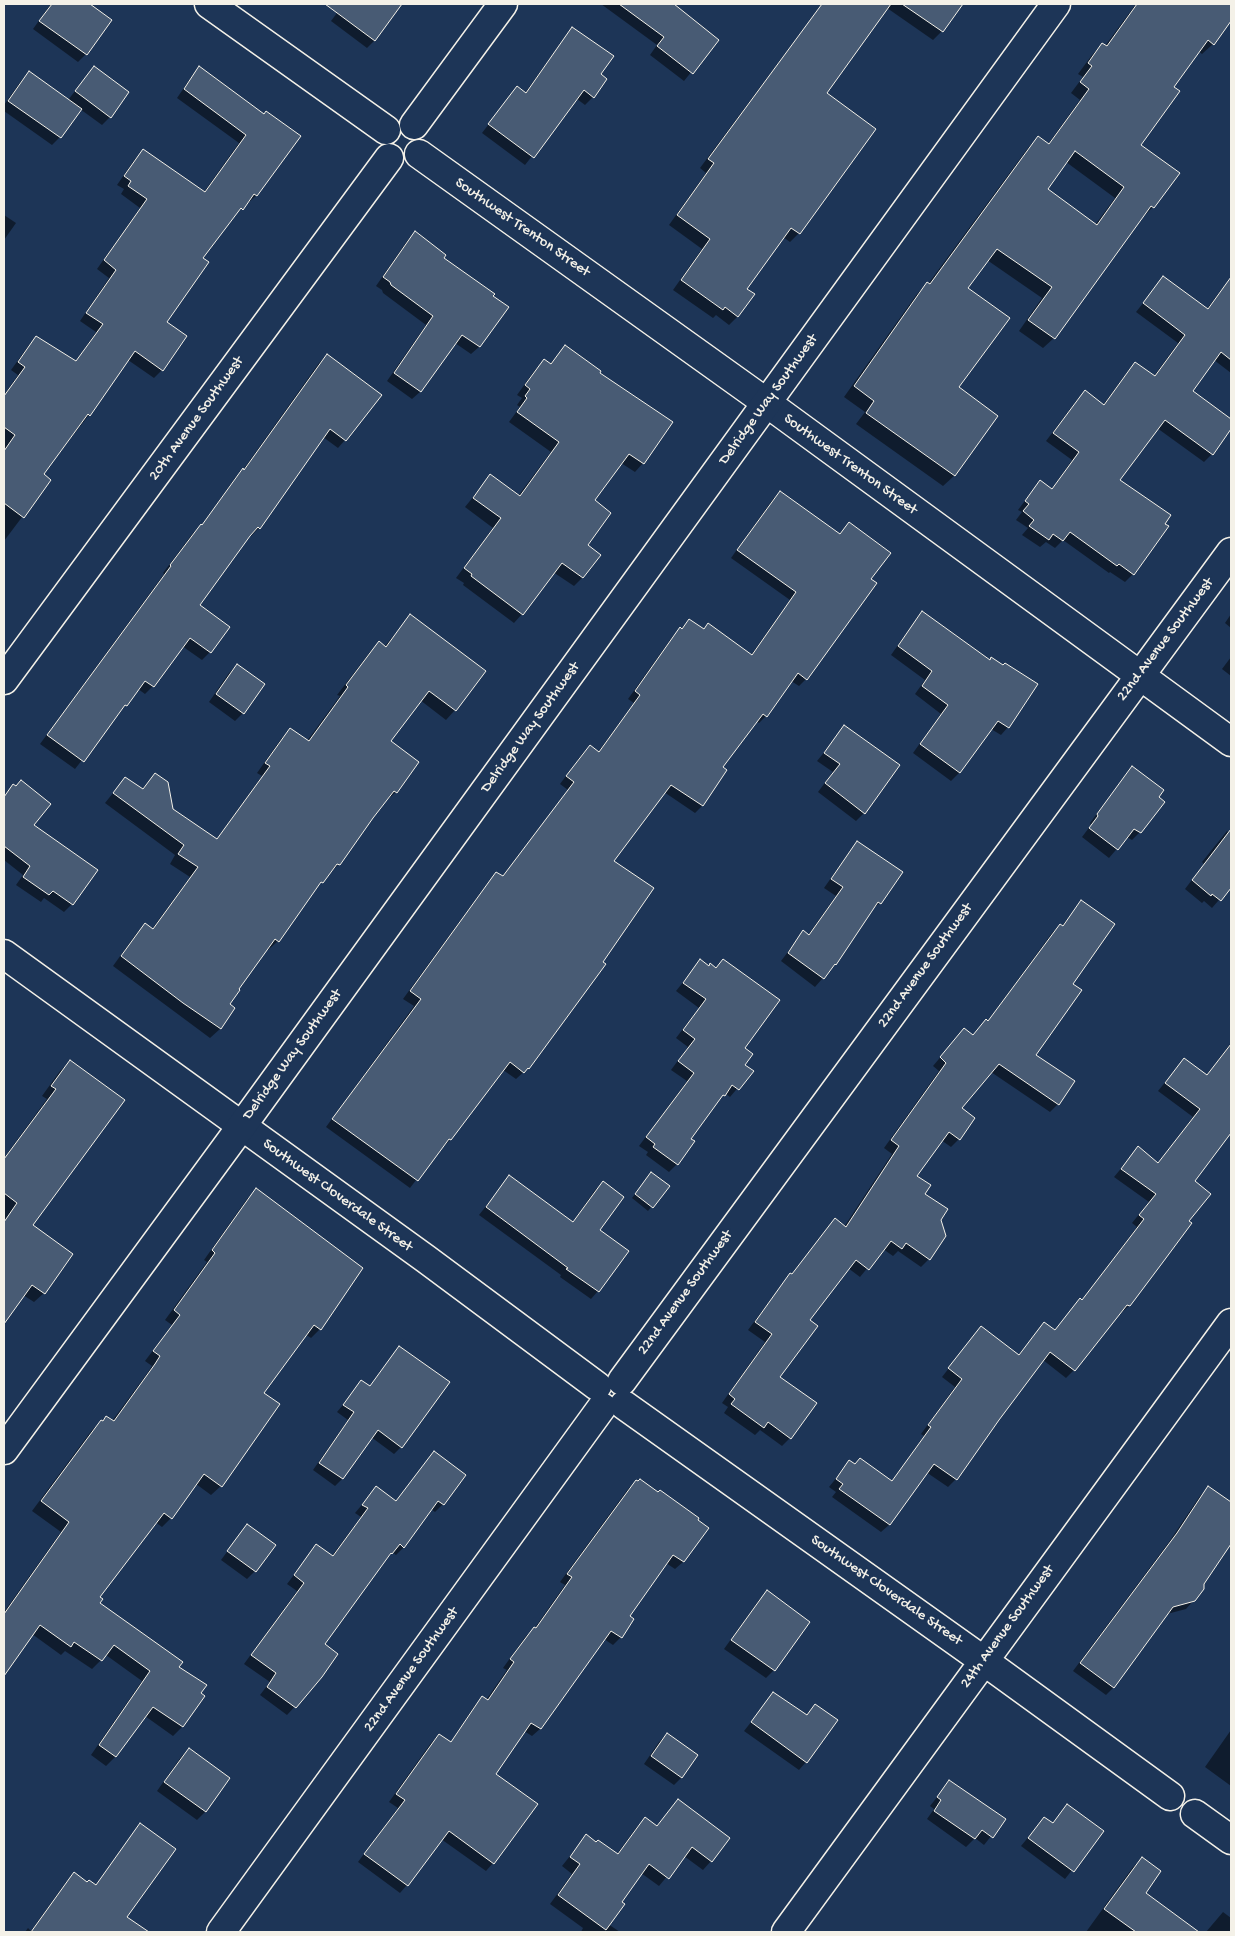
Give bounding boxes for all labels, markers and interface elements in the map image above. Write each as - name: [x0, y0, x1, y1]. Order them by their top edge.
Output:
- street label: Southwest Trenton Street: [451, 174, 593, 282]
- street label: Delridge Way Southwest: [716, 331, 822, 469]
- street label: 20th Avenue Southwest: [146, 353, 248, 485]
- street label: Southwest Trenton Street: [780, 410, 920, 520]
- street label: 22nd Avenue Southwest: [1114, 575, 1218, 705]
- street label: Delridge Way Southwest: [478, 659, 584, 797]
- street label: 22nd Avenue Southwest: [875, 900, 977, 1032]
- street label: Delridge Way Southwest: [240, 986, 346, 1124]
- street label: Southwest Cloverdale Street: [258, 1135, 416, 1257]
- street label: 22nd Avenue Southwest: [635, 1227, 737, 1359]
- street label: Southwest Cloverdale Street: [807, 1532, 965, 1650]
- street label: 24th Avenue Southwest: [957, 1562, 1059, 1692]
- street label: 22nd Avenue Southwest: [361, 1604, 463, 1736]

